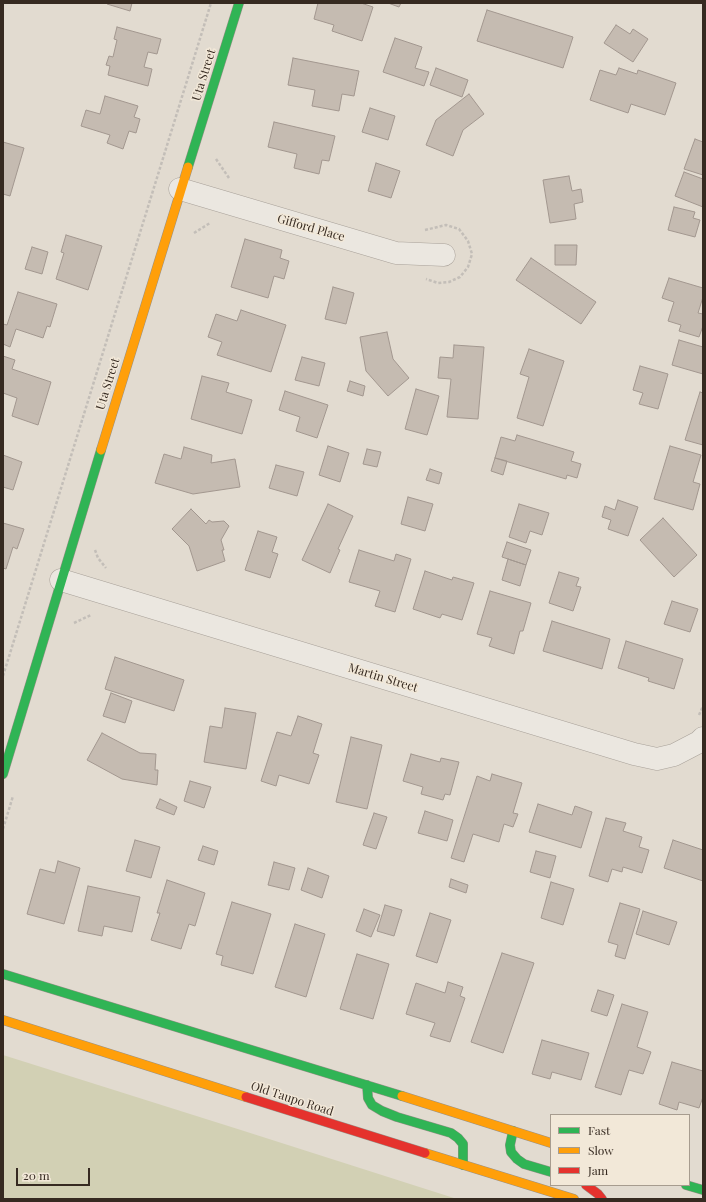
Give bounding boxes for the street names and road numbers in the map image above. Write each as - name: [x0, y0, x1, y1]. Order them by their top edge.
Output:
- street label: Uta Street: [189, 47, 219, 103]
- street label: Gifford Place: [276, 212, 346, 244]
- street label: Uta Street: [93, 356, 123, 412]
- street label: Martin Street: [347, 661, 419, 695]
- street label: Old Taupo Road: [249, 1079, 335, 1119]

